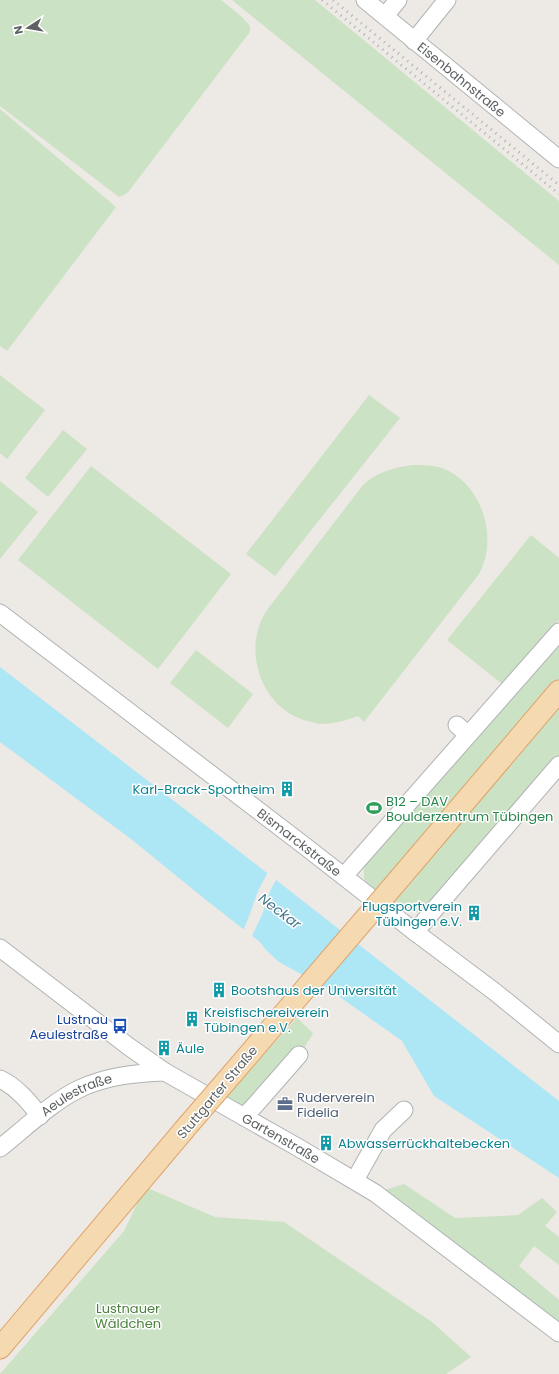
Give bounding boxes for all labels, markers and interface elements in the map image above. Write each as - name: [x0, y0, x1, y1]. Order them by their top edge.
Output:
- north arrow: [8, 8, 48, 48]
- text: N: [10, 24, 27, 36]
- street label: Eisenbahnstraße: [413, 38, 510, 122]
- place label: Karl-Brack-Sportheim: [133, 780, 275, 799]
- building icon: Karl-Brack-Sportheim: [278, 780, 296, 798]
- place label: B12 – DAV Boulderzentrum Tübingen: [386, 792, 553, 826]
- sports icon: B12 – DAV Boulderzentrum Tübingen: [365, 799, 383, 817]
- street label: Bismarckstraße: [253, 804, 345, 881]
- water label: Neckar: [254, 888, 306, 934]
- place label: Flugsportverein Tübingen e.V.: [362, 897, 462, 931]
- building icon: Flugsportverein Tübingen e.V.: [465, 904, 483, 922]
- building icon: Bootshaus der Universität: [210, 981, 228, 999]
- place label: Bootshaus der Universität: [231, 981, 397, 1000]
- place label: Kreisfischereiverein Tübingen e.V.: [204, 1003, 329, 1037]
- place label: Lustnau Aeulestraße: [30, 1010, 108, 1044]
- building icon: Kreisfischereiverein Tübingen e.V.: [183, 1010, 201, 1028]
- bus stop icon: Lustnau Aeulestraße: [111, 1017, 129, 1035]
- building icon: Äule: [155, 1039, 173, 1057]
- place label: Äule: [176, 1039, 204, 1058]
- street label: Stuttgarter Straße: [173, 1042, 262, 1143]
- street label: Aeulestraße: [37, 1069, 114, 1121]
- place label: Ruderverein Fidelia: [297, 1088, 375, 1122]
- office icon: Ruderverein Fidelia: [276, 1095, 294, 1113]
- street label: Gartenstraße: [238, 1109, 323, 1168]
- building icon: Abwasserrückhaltebecken: [317, 1134, 335, 1152]
- place label: Abwasserrückhaltebecken: [338, 1134, 510, 1153]
- park label: Lustnauer Wäldchen: [95, 1299, 161, 1333]

